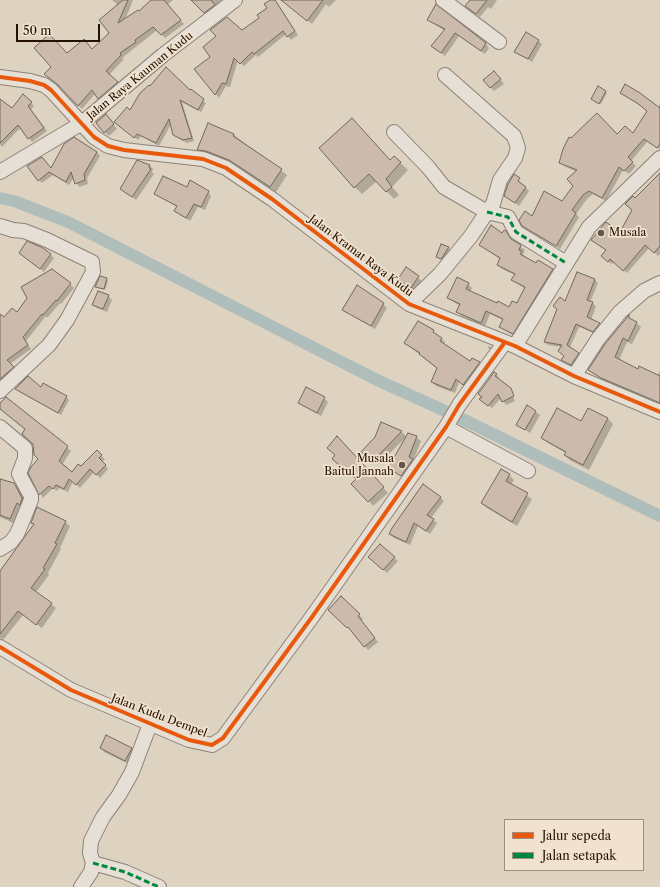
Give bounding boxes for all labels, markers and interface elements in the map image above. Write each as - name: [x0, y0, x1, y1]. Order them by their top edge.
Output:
- scale bar: [18, 16, 102, 42]
- text: 50 m: [23, 23, 52, 38]
- street label: Jalan Raya Kauman Kudu: [84, 29, 196, 123]
- street label: Jalan Kramat Raya Kudu: [306, 212, 416, 300]
- place label: Musala: [609, 226, 646, 240]
- marker: Musala: [596, 228, 606, 238]
- place label: Musala Baitul Jannah: [324, 452, 394, 478]
- marker: Musala Baitul Jannah: [397, 460, 407, 470]
- street label: Jalan Kudu Dempel: [109, 692, 209, 740]
- legend: [504, 819, 644, 871]
- text: Jalur sepeda: [542, 828, 611, 843]
- text: Jalan setapak: [542, 848, 616, 863]

